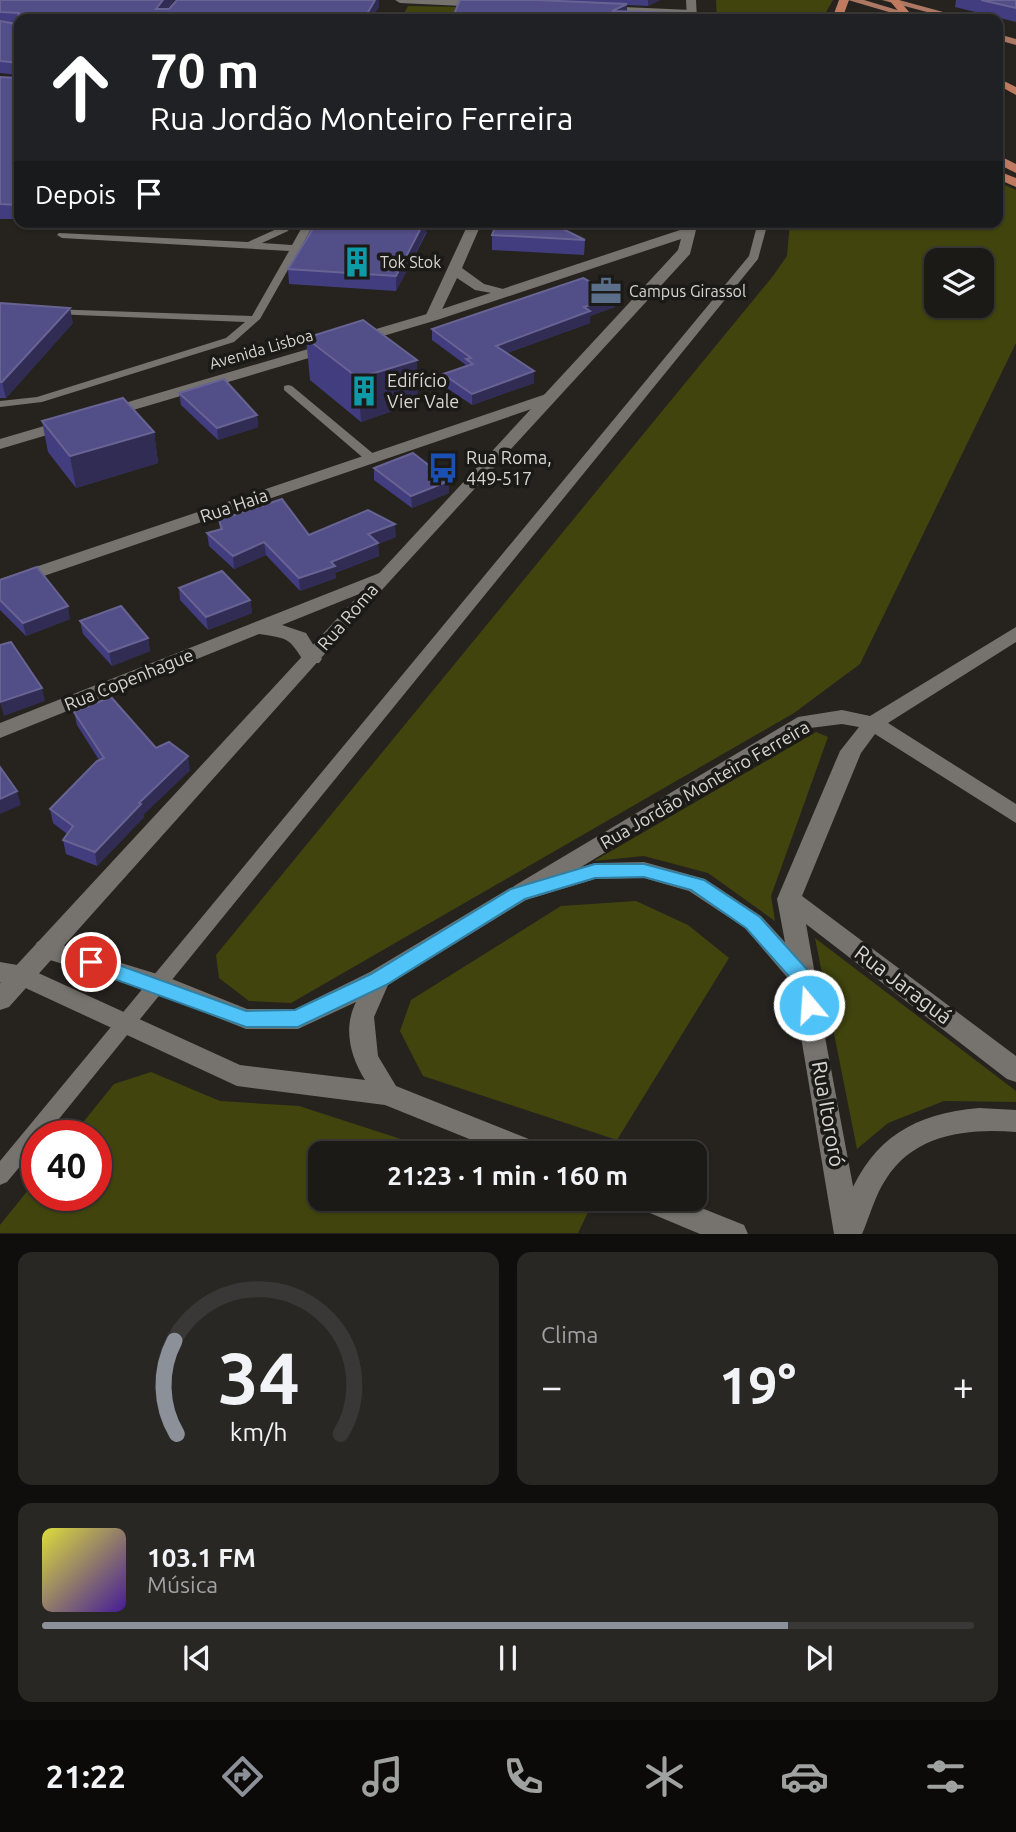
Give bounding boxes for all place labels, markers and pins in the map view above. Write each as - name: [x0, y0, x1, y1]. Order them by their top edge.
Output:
- building icon: Tok Stok: [340, 245, 374, 279]
- place label: Tok Stok: [380, 253, 441, 271]
- office icon: Campus Girassol: [589, 274, 623, 308]
- place label: Campus Girassol: [629, 282, 746, 300]
- place label: Edifício Vier Vale: [387, 370, 459, 411]
- building icon: Edifício Vier Vale: [347, 374, 381, 408]
- place label: Rua Roma, 449-517: [466, 447, 552, 488]
- bus stop icon: Rua Roma, 449-517: [426, 451, 460, 485]
- pin: [61, 932, 121, 992]

